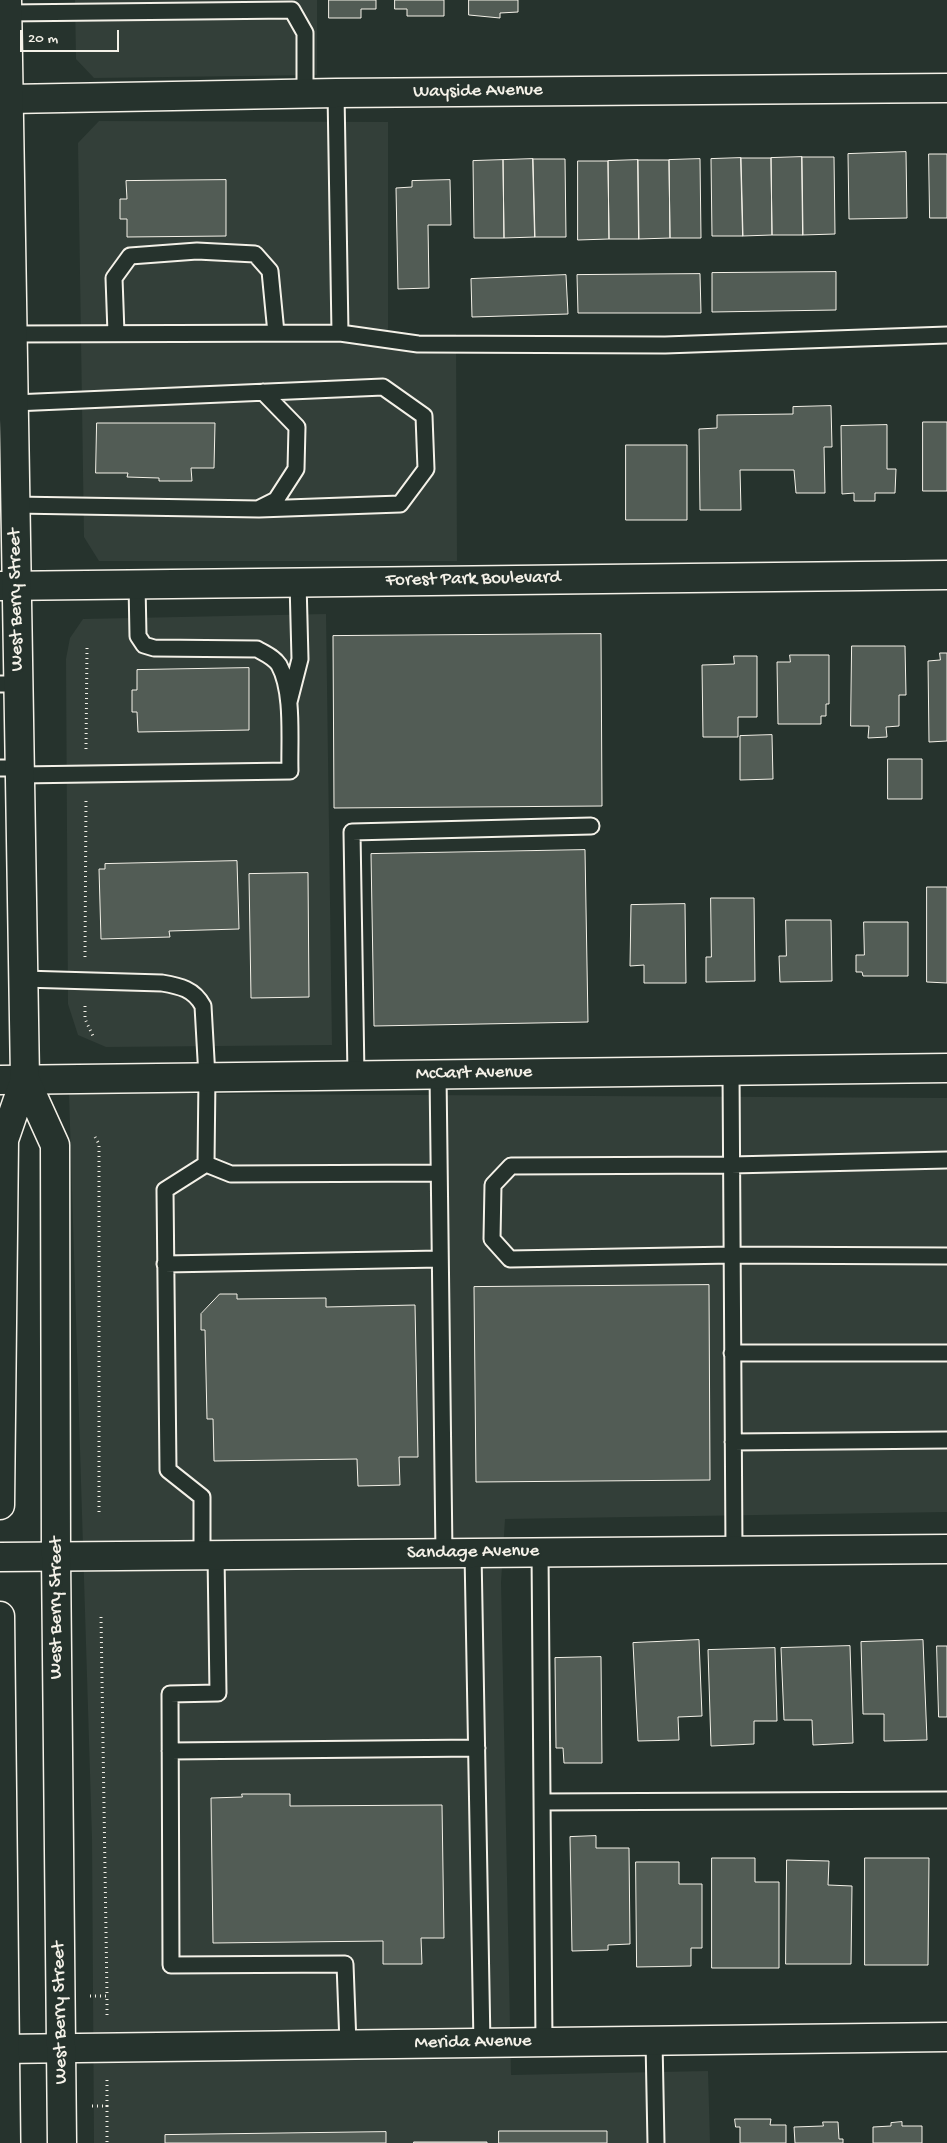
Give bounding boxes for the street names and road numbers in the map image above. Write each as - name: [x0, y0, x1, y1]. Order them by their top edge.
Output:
- street label: Wayside Avenue: [413, 79, 543, 105]
- street label: West Berry Street: [4, 528, 30, 672]
- street label: Forest Park Boulevard: [385, 567, 561, 593]
- street label: McCart Avenue: [416, 1062, 532, 1086]
- street label: West Berry Street: [46, 1537, 68, 1679]
- street label: Sandage Avenue: [407, 1540, 539, 1566]
- street label: West Berry Street: [48, 1941, 74, 2085]
- street label: Merida Avenue: [414, 2031, 532, 2055]

